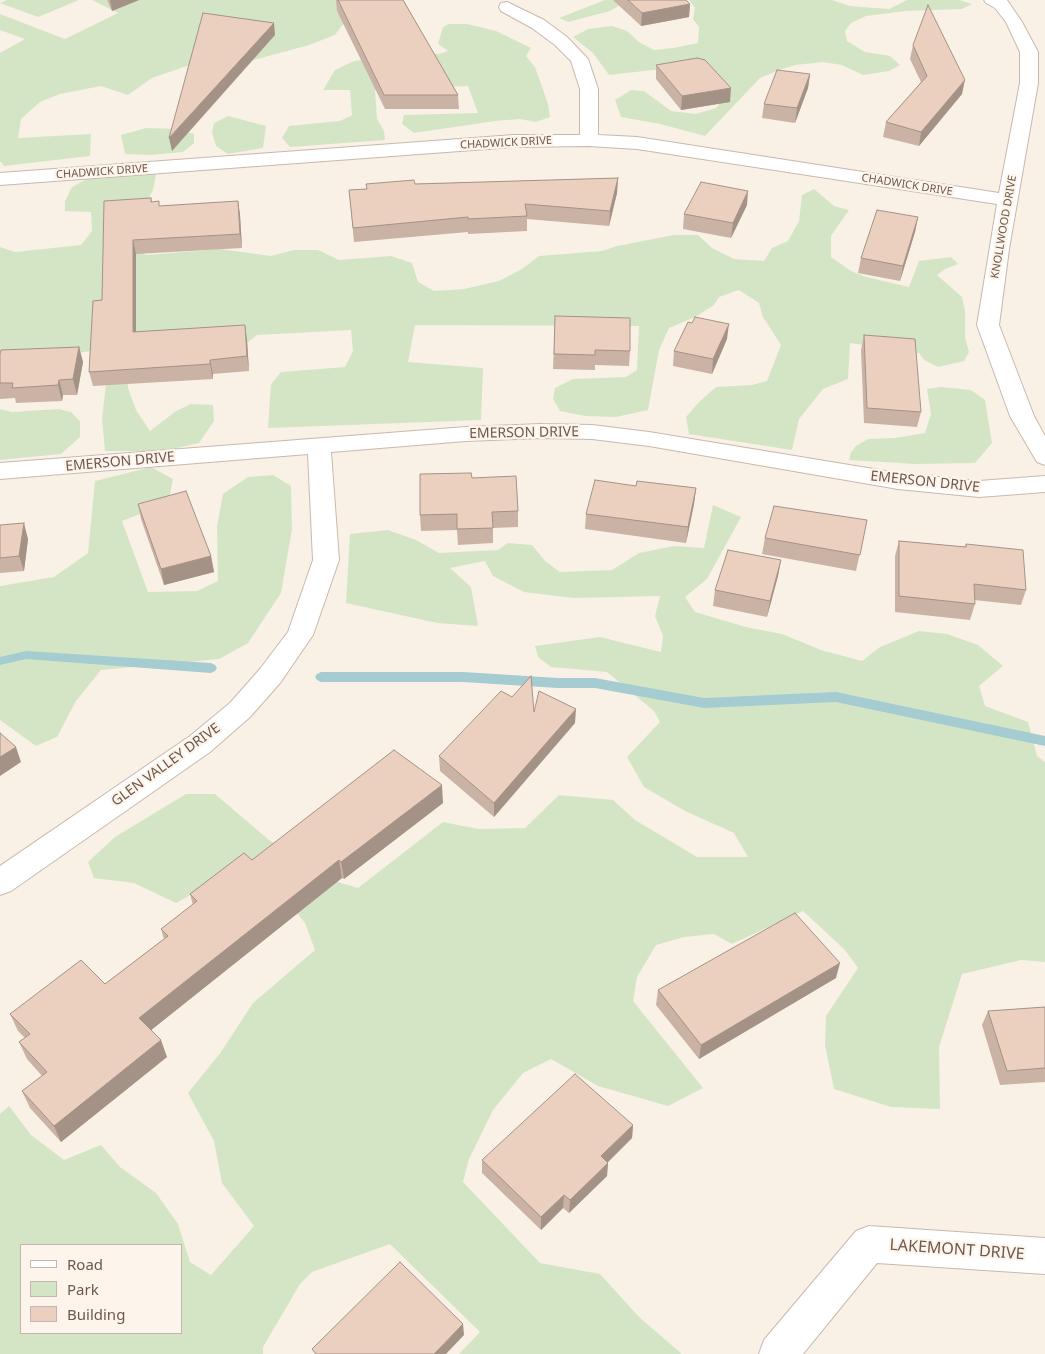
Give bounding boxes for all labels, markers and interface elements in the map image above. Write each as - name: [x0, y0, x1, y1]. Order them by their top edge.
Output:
- street label: CHADWICK DRIVE: [460, 134, 552, 152]
- street label: CHADWICK DRIVE: [56, 162, 148, 182]
- street label: CHADWICK DRIVE: [861, 171, 953, 199]
- street label: KNOLLWOOD DRIVE: [988, 174, 1020, 280]
- street label: EMERSON DRIVE: [469, 424, 579, 442]
- street label: EMERSON DRIVE: [65, 449, 175, 475]
- street label: EMERSON DRIVE: [870, 468, 980, 496]
- street label: GLEN VALLEY DRIVE: [108, 720, 224, 810]
- street label: LAKEMONT DRIVE: [889, 1236, 1025, 1264]
- legend: [20, 1244, 182, 1334]
- text: Road: [67, 1254, 103, 1274]
- text: Park: [67, 1279, 99, 1299]
- text: Building: [67, 1304, 125, 1324]

